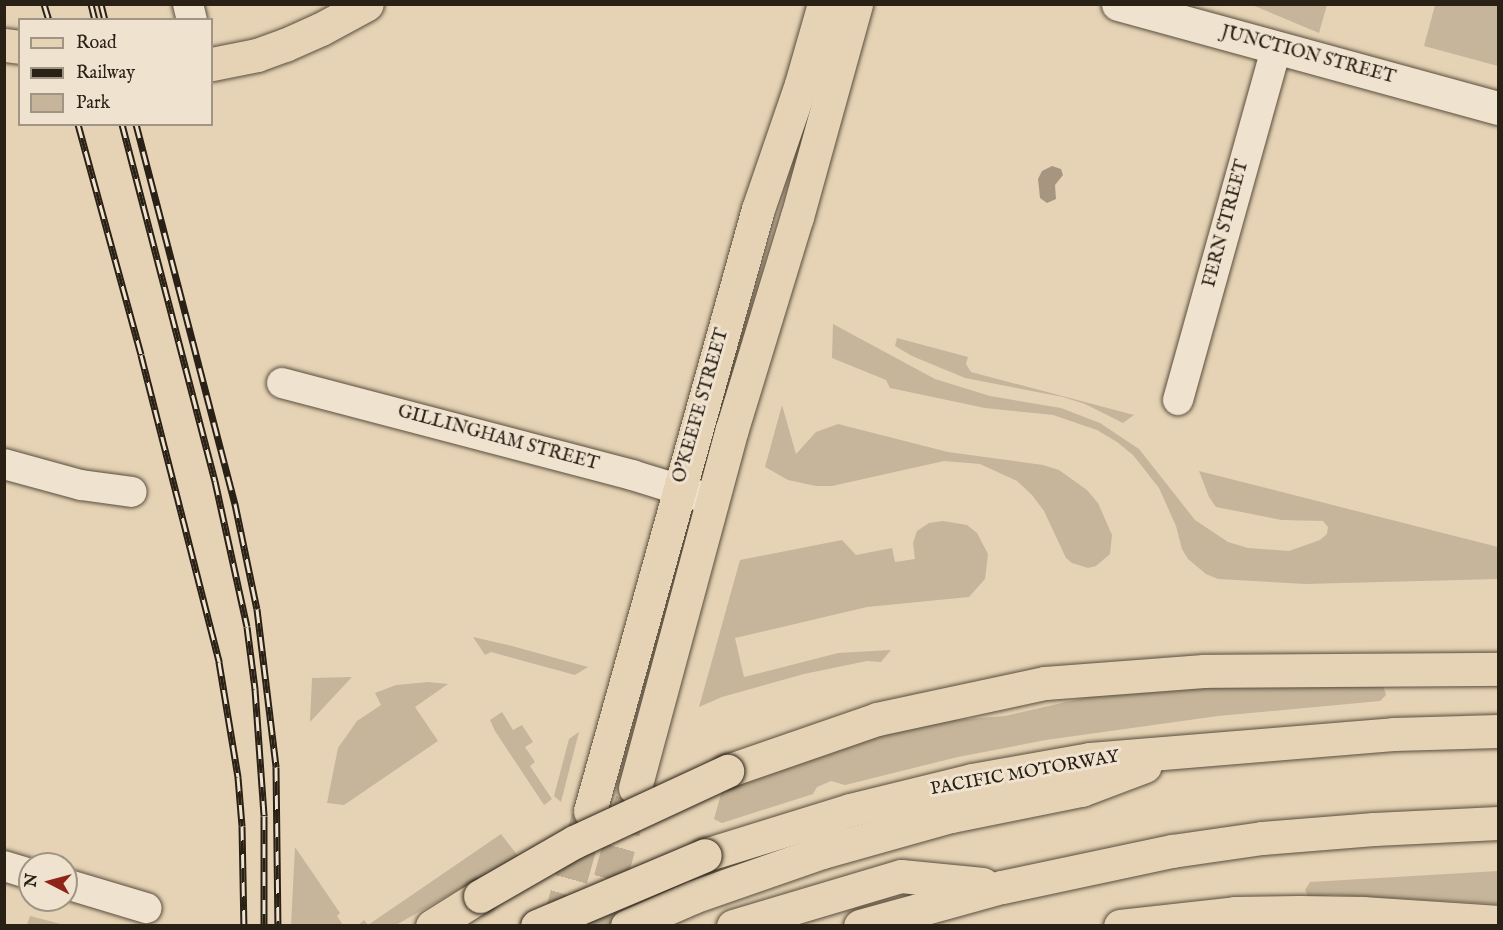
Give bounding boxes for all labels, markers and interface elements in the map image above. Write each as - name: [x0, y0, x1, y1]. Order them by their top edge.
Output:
- legend: [18, 18, 213, 126]
- street label: JUNCTION STREET: [1218, 22, 1398, 90]
- text: Road: [76, 32, 117, 55]
- text: Railway: [76, 62, 135, 85]
- text: Park: [76, 92, 110, 115]
- street label: FERN STREET: [1200, 158, 1254, 290]
- street label: O'KEEFE STREET: [670, 326, 734, 486]
- street label: GILLINGHAM STREET: [395, 402, 601, 476]
- street label: PACIFIC MOTORWAY: [929, 747, 1121, 801]
- north arrow: [18, 852, 78, 912]
- text: N: [21, 872, 43, 888]

